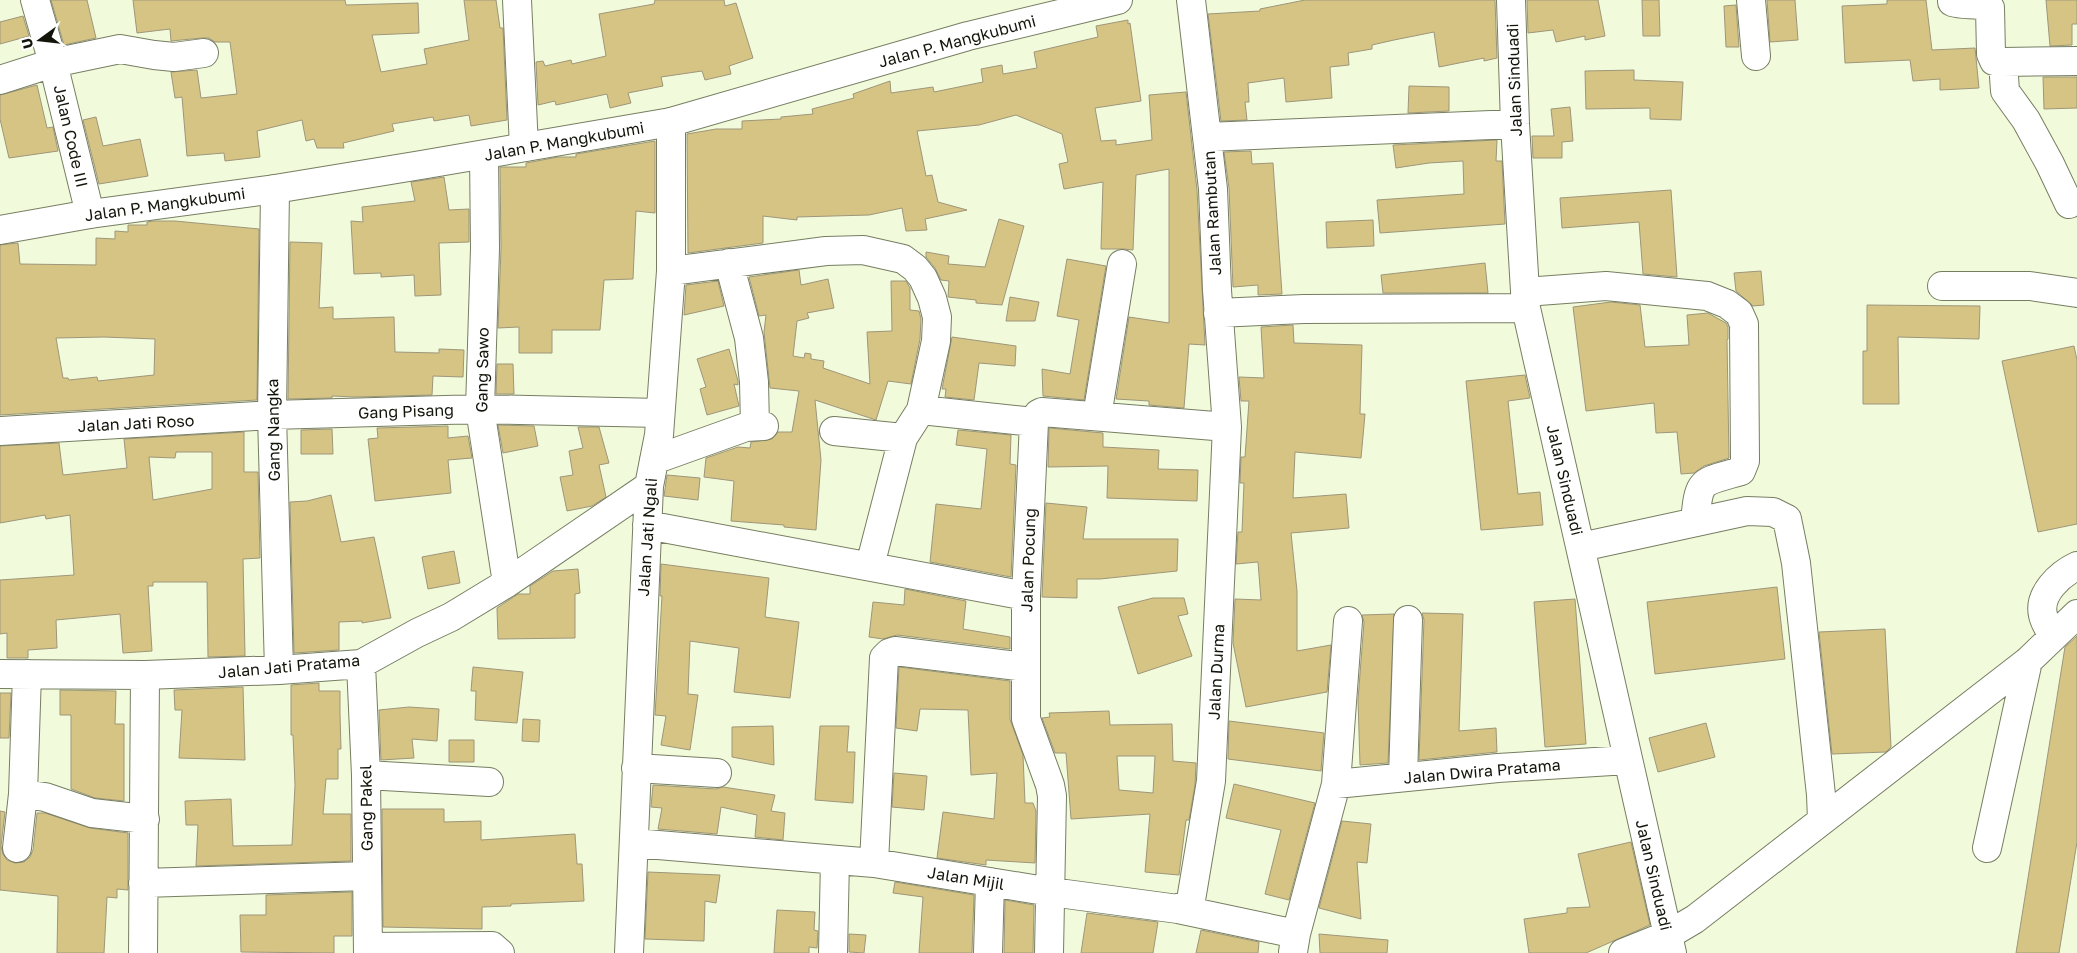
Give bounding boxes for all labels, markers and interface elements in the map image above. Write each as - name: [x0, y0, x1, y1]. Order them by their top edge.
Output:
- street label: Jalan P. Mangkubumi: [876, 10, 1038, 72]
- north arrow: [15, 15, 65, 65]
- street label: Jalan Sinduadi: [1502, 23, 1526, 137]
- text: U: [17, 36, 36, 51]
- street label: Jalan Code III: [49, 83, 93, 189]
- street label: Jalan P. Mangkubumi: [482, 117, 646, 165]
- street label: Jalan Rambutan: [1199, 150, 1225, 276]
- street label: Jalan P. Mangkubumi: [83, 183, 247, 225]
- street label: Gang Sawo: [471, 327, 493, 413]
- street label: Gang Nangka: [262, 378, 284, 482]
- street label: Gang Pisang: [358, 399, 454, 423]
- street label: Jalan Jati Roso: [77, 410, 195, 436]
- street label: Jalan Sinduadi: [1543, 423, 1587, 537]
- street label: Jalan Jati Ngali: [633, 477, 661, 597]
- street label: Jalan Pocung: [1016, 508, 1040, 612]
- street label: Jalan Durma: [1203, 623, 1229, 721]
- street label: Jalan Jati Pratama: [217, 650, 361, 682]
- street label: Jalan Dwira Pratama: [1403, 754, 1561, 788]
- street label: Gang Pakel: [355, 765, 377, 851]
- street label: Jalan Sinduadi: [1632, 818, 1676, 932]
- street label: Jalan Mijil: [926, 862, 1006, 894]

